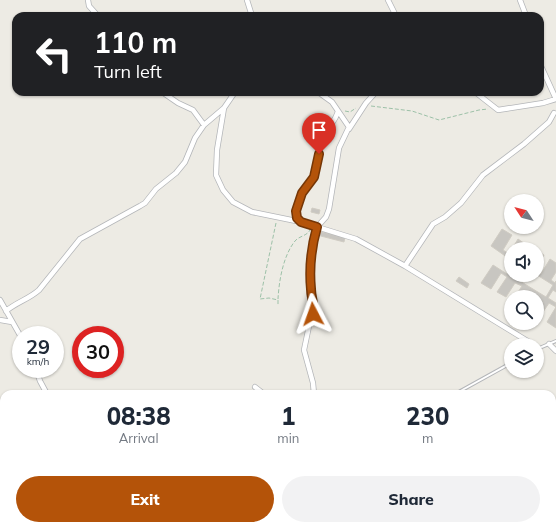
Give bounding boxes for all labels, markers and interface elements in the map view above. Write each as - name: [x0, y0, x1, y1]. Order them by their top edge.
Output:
- text: 110 m: [94, 25, 177, 60]
- icon: left: [28, 28, 80, 80]
- text: Turn left: [94, 60, 162, 83]
- pin: [302, 113, 336, 154]
- icon: arrive: [308, 119, 330, 141]
- north arrow: [504, 194, 544, 234]
- map controls: [504, 194, 544, 378]
- button: sound: [504, 242, 544, 282]
- button: search: [504, 290, 544, 330]
- position arrow: [292, 293, 334, 335]
- speed limit sign: 30: [72, 326, 124, 378]
- text: 29: [26, 334, 50, 359]
- button: layers: [504, 338, 544, 378]
- text: km/h: [27, 355, 49, 368]
- text: 08:38: [107, 401, 171, 431]
- text: 1: [281, 401, 296, 431]
- text: 230: [406, 401, 449, 431]
- text: Arrival: [119, 430, 159, 446]
- text: min: [277, 430, 299, 446]
- text: m: [422, 430, 433, 446]
- button: Exit: [16, 476, 274, 522]
- button: Share: [282, 476, 540, 522]

